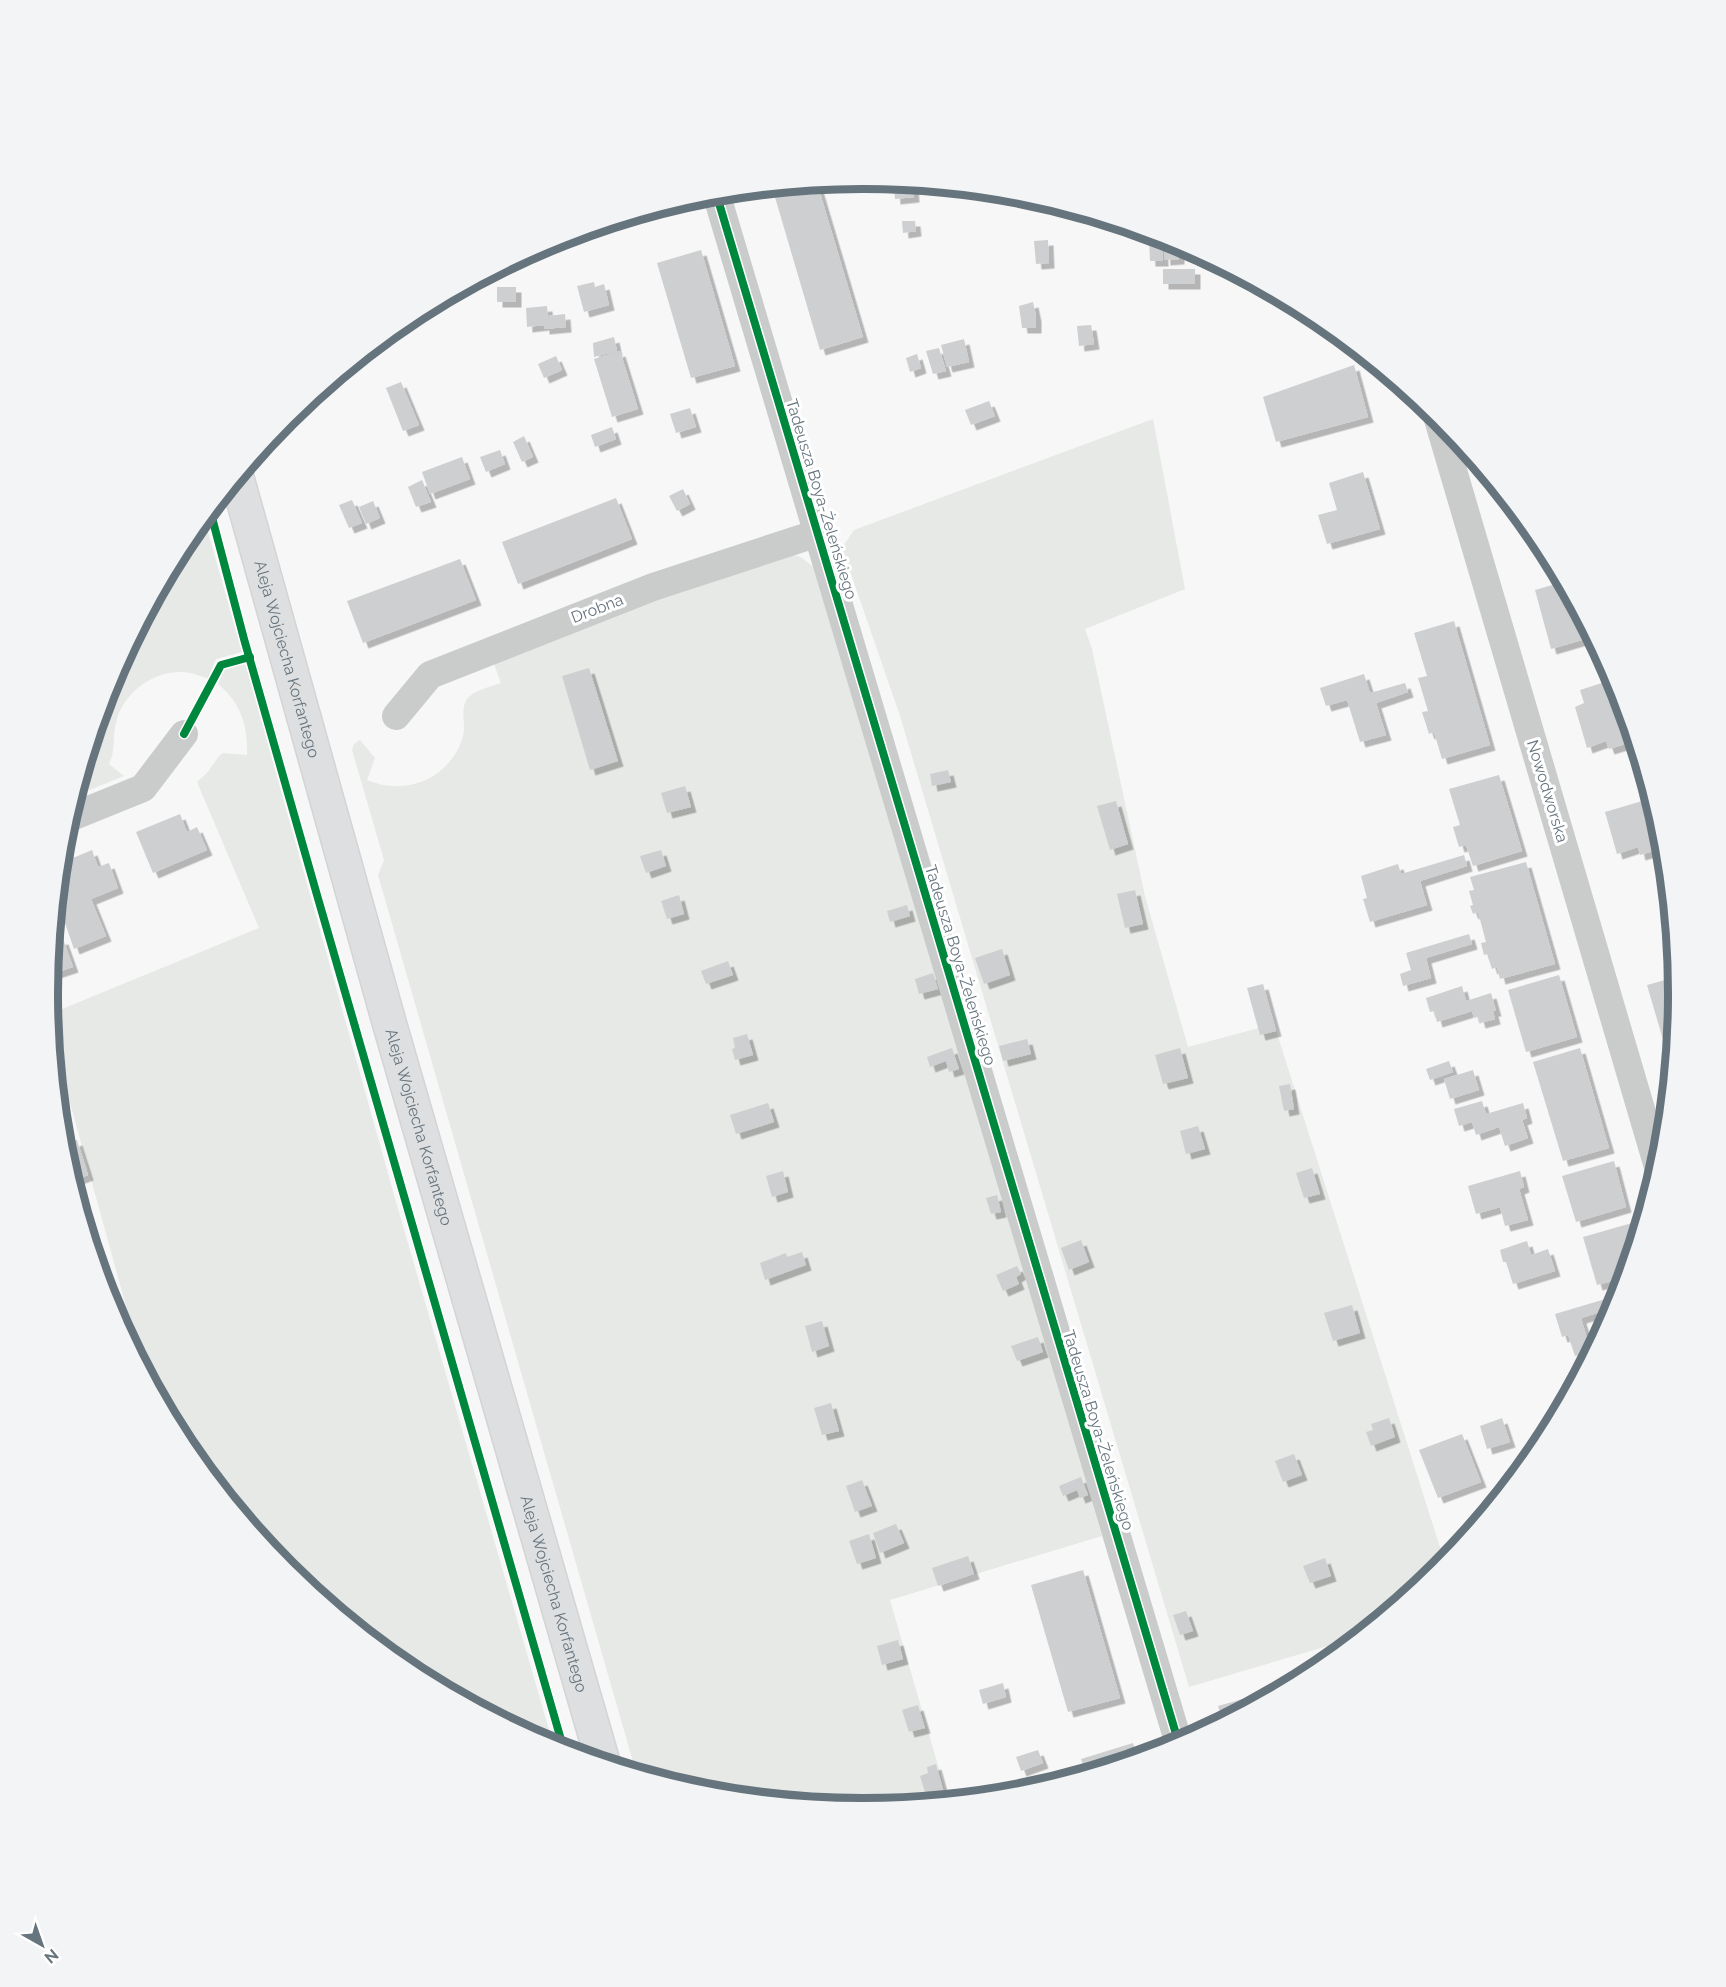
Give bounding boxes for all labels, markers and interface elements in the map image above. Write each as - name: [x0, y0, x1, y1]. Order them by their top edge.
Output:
- street label: Tadeusza Boya-Żeleńskiego: [782, 396, 862, 602]
- street label: Aleja Wojciecha Korfantego: [250, 558, 324, 760]
- street label: Drobna: [568, 590, 626, 627]
- street label: Nowodworska: [1523, 737, 1572, 845]
- street label: Tadeusza Boya-Żeleńskiego: [921, 862, 1001, 1068]
- street label: Aleja Wojciecha Korfantego: [381, 1026, 456, 1228]
- street label: Tadeusza Boya-Żeleńskiego: [1059, 1327, 1139, 1533]
- street label: Aleja Wojciecha Korfantego: [516, 1493, 591, 1695]
- north arrow: [12, 1915, 72, 1975]
- text: N: [41, 1945, 62, 1967]

